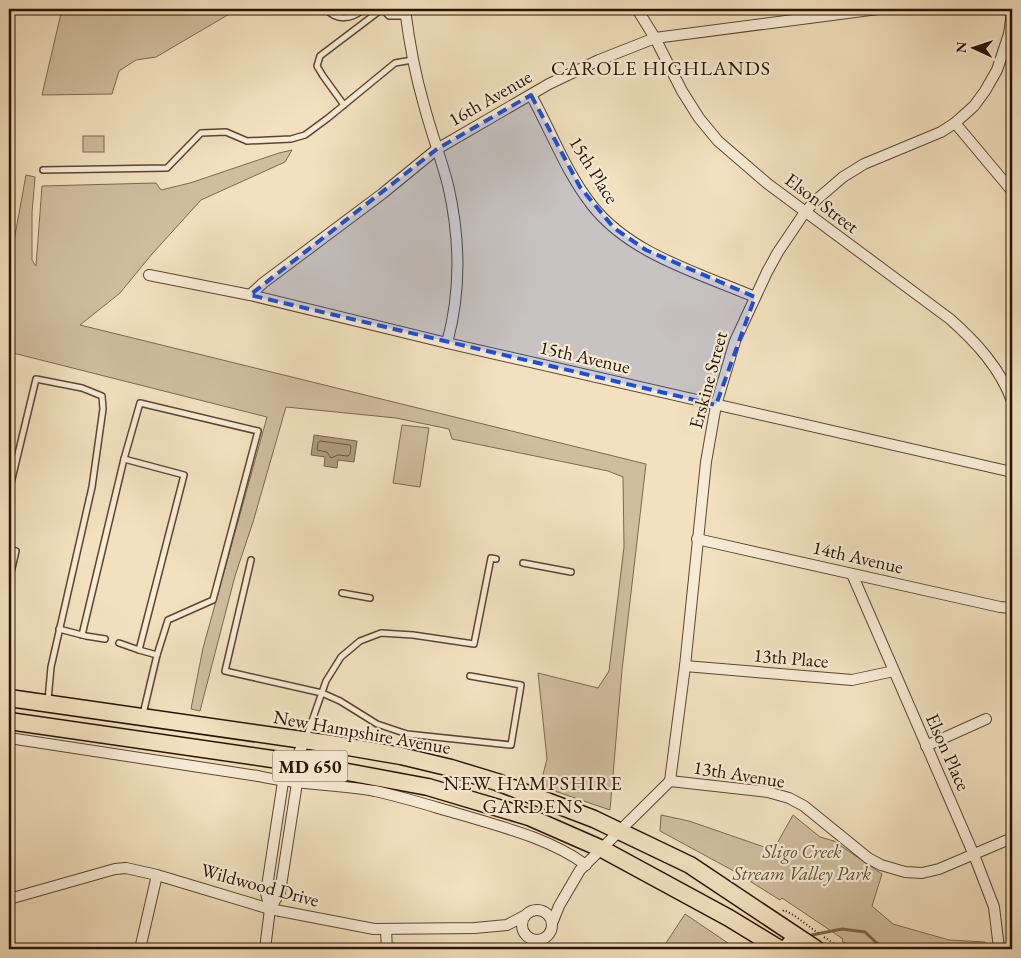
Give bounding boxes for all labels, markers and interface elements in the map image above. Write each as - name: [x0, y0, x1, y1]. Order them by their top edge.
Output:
- north arrow: [948, 22, 998, 72]
- text: N: [952, 41, 970, 53]
- district label: CAROLE HIGHLANDS: [551, 55, 771, 81]
- street label: 16th Avenue: [444, 64, 536, 132]
- street label: 15th Place: [563, 131, 625, 209]
- street label: Elson Street: [780, 167, 864, 239]
- street label: Erskine Street: [683, 329, 733, 431]
- street label: 15th Avenue: [537, 334, 633, 380]
- street label: 14th Avenue: [810, 534, 906, 580]
- street label: 13th Place: [752, 642, 830, 674]
- street label: New Hampshire Avenue: [271, 704, 453, 760]
- street label: Elson Place: [920, 709, 976, 795]
- road number: MD 650: [272, 750, 348, 781]
- street label: 13th Avenue: [691, 754, 787, 794]
- district label: NEW HAMPSHIRE GARDENS: [443, 770, 623, 819]
- park label: Sligo Creek Stream Valley Park: [732, 839, 872, 886]
- street label: Wildwood Drive: [198, 857, 322, 913]

